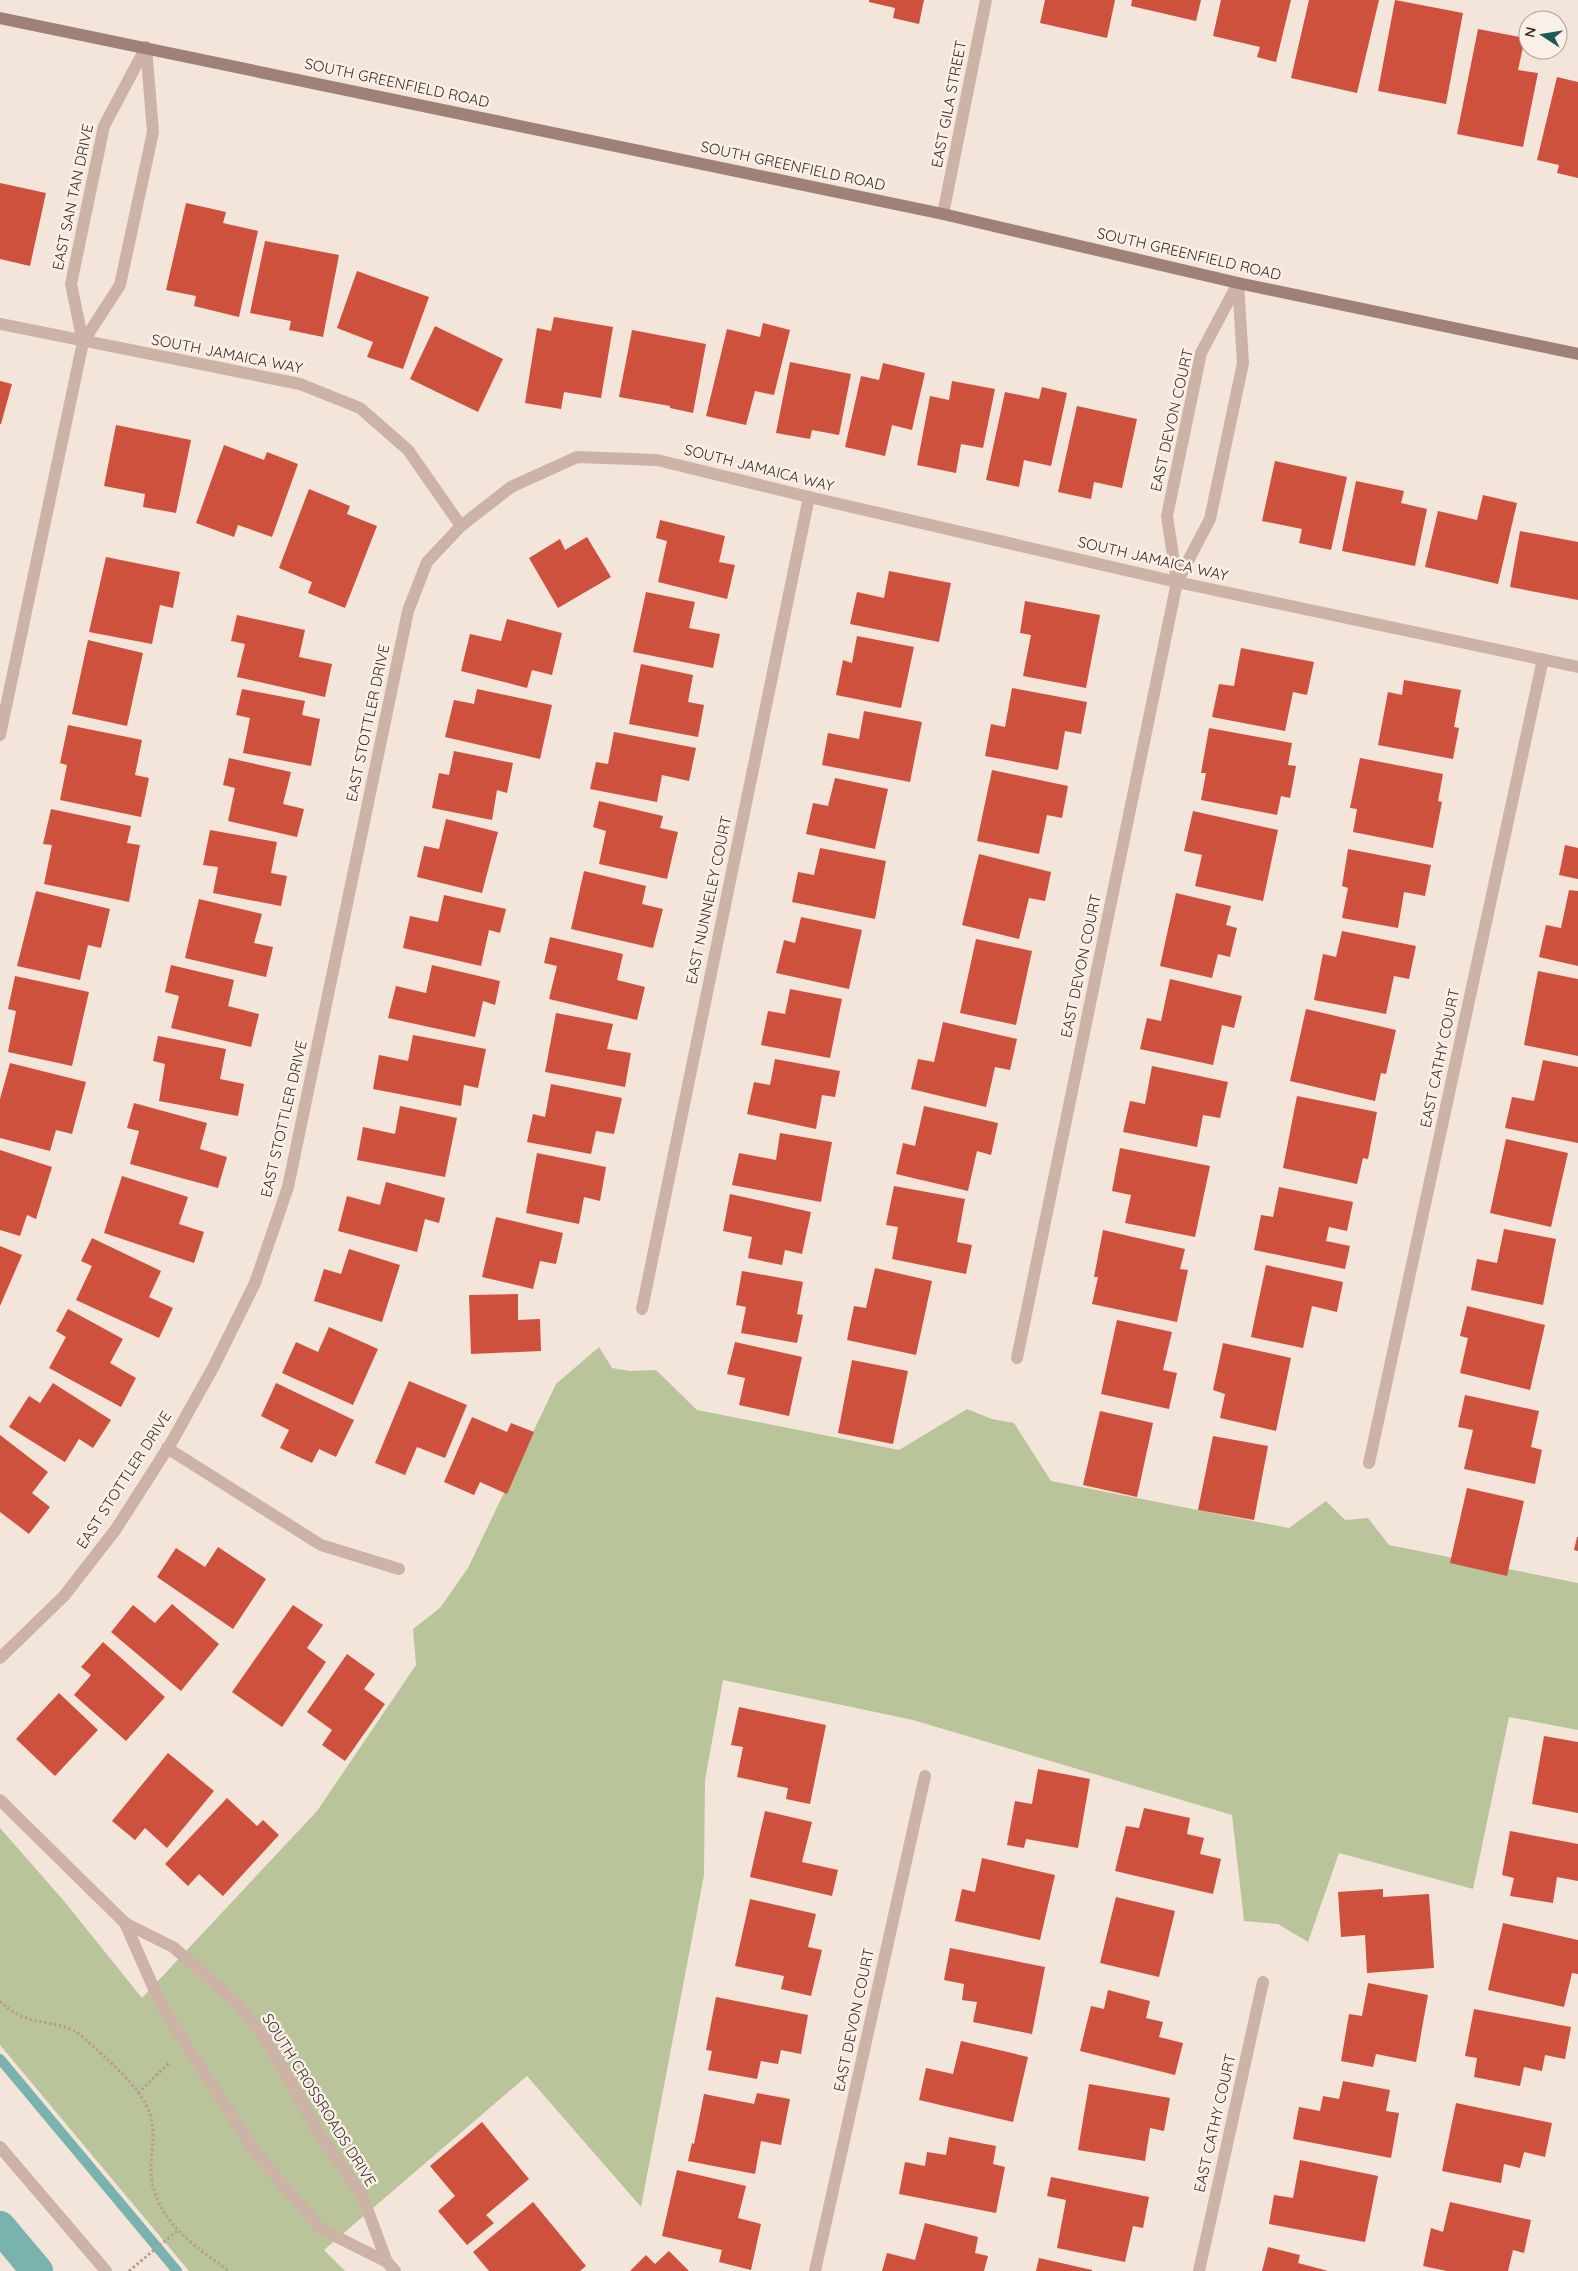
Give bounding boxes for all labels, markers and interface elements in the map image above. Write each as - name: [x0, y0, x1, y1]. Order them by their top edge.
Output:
- north arrow: [1518, 10, 1568, 60]
- text: N: [1520, 25, 1540, 39]
- street label: EAST GILA STREET: [927, 39, 970, 169]
- street label: SOUTH GREENFIELD ROAD: [303, 54, 491, 111]
- street label: EAST SAN TAN DRIVE: [48, 122, 97, 272]
- street label: SOUTH GREENFIELD ROAD: [699, 137, 887, 194]
- street label: SOUTH GREENFIELD ROAD: [1095, 223, 1283, 284]
- street label: SOUTH JAMAICA WAY: [150, 330, 305, 378]
- street label: EAST DEVON COURT: [1146, 346, 1197, 493]
- street label: SOUTH JAMAICA WAY: [682, 440, 837, 495]
- street label: SOUTH JAMAICA WAY: [1076, 532, 1231, 585]
- street label: EAST STOTTLER DRIVE: [342, 642, 393, 803]
- street label: EAST NUNNELEY COURT: [681, 814, 736, 986]
- street label: EAST DEVON COURT: [1056, 892, 1105, 1039]
- street label: EAST CATHY COURT: [1415, 987, 1464, 1129]
- street label: EAST STOTTLER DRIVE: [256, 1039, 311, 1199]
- street label: EAST STOTTLER DRIVE: [72, 1407, 175, 1552]
- street label: EAST DEVON COURT: [829, 1946, 878, 2093]
- street label: SOUTH CROSSROADS DRIVE: [258, 2010, 380, 2190]
- street label: EAST CATHY COURT: [1189, 2052, 1240, 2194]

